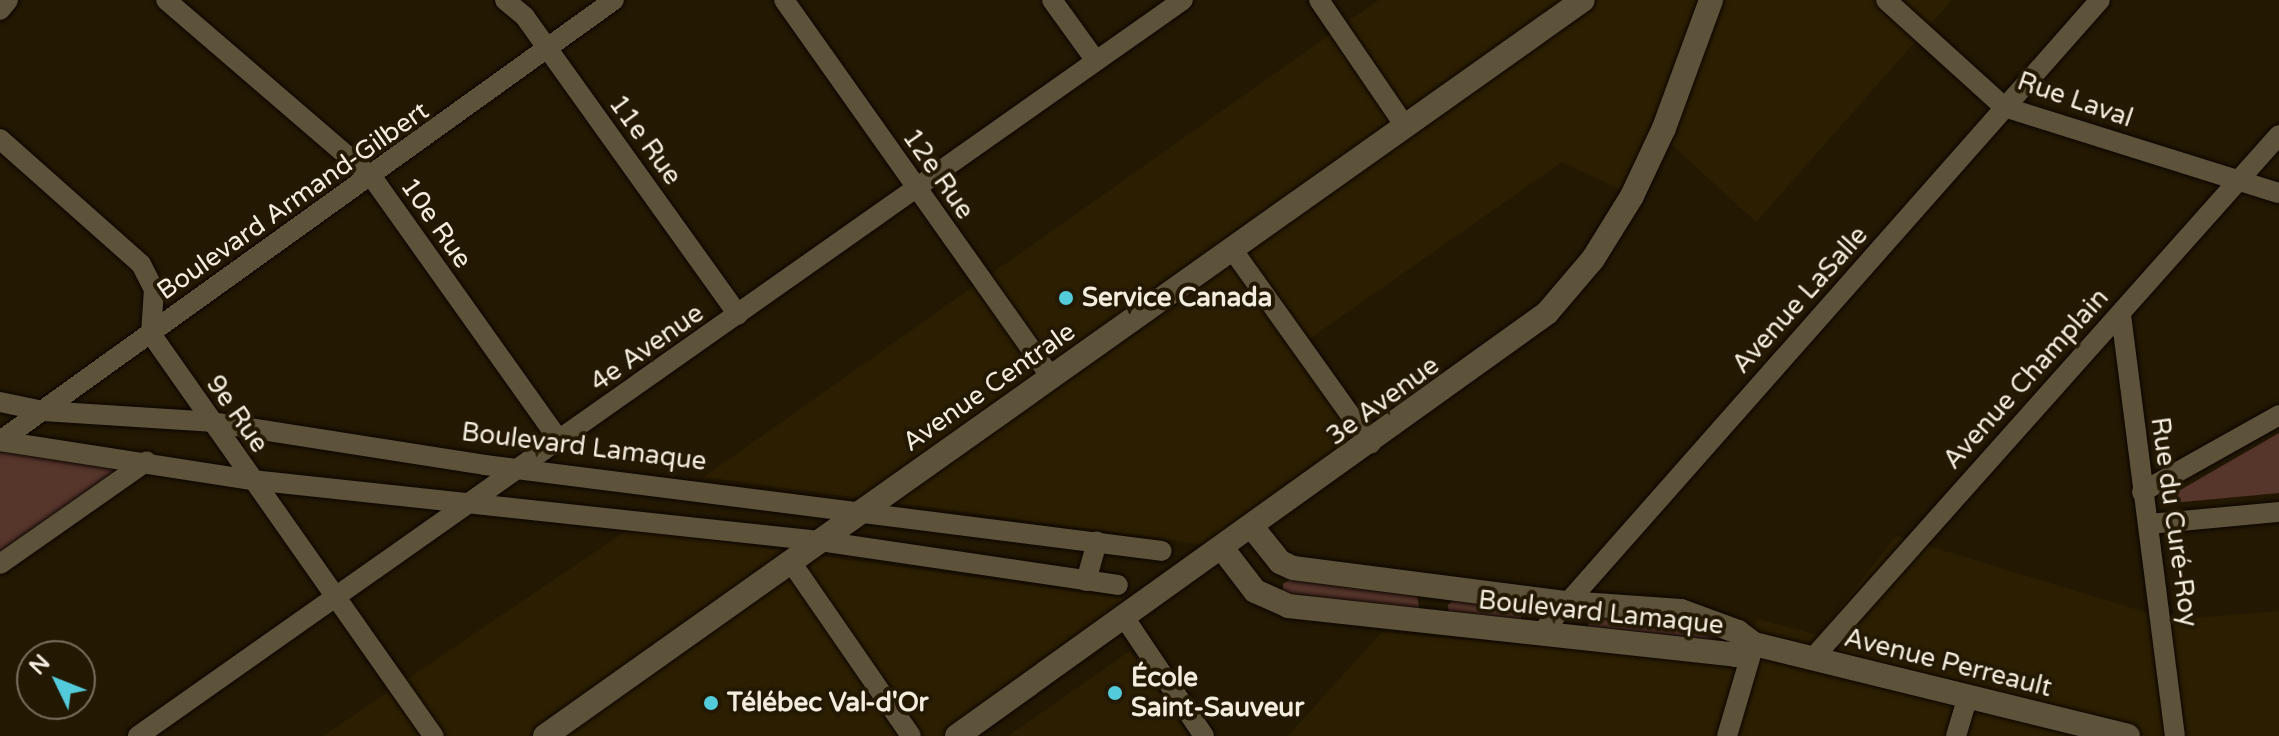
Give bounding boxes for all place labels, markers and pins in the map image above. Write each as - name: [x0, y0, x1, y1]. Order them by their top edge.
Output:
- place label: Service Canada: [1082, 282, 1272, 314]
- marker: Service Canada: [1057, 289, 1075, 307]
- place label: École Saint-Sauveur: [1131, 662, 1304, 724]
- marker: École Saint-Sauveur: [1106, 684, 1124, 702]
- place label: Télébec Val-d'Or: [727, 687, 929, 719]
- marker: Télébec Val-d'Or: [702, 694, 720, 712]

